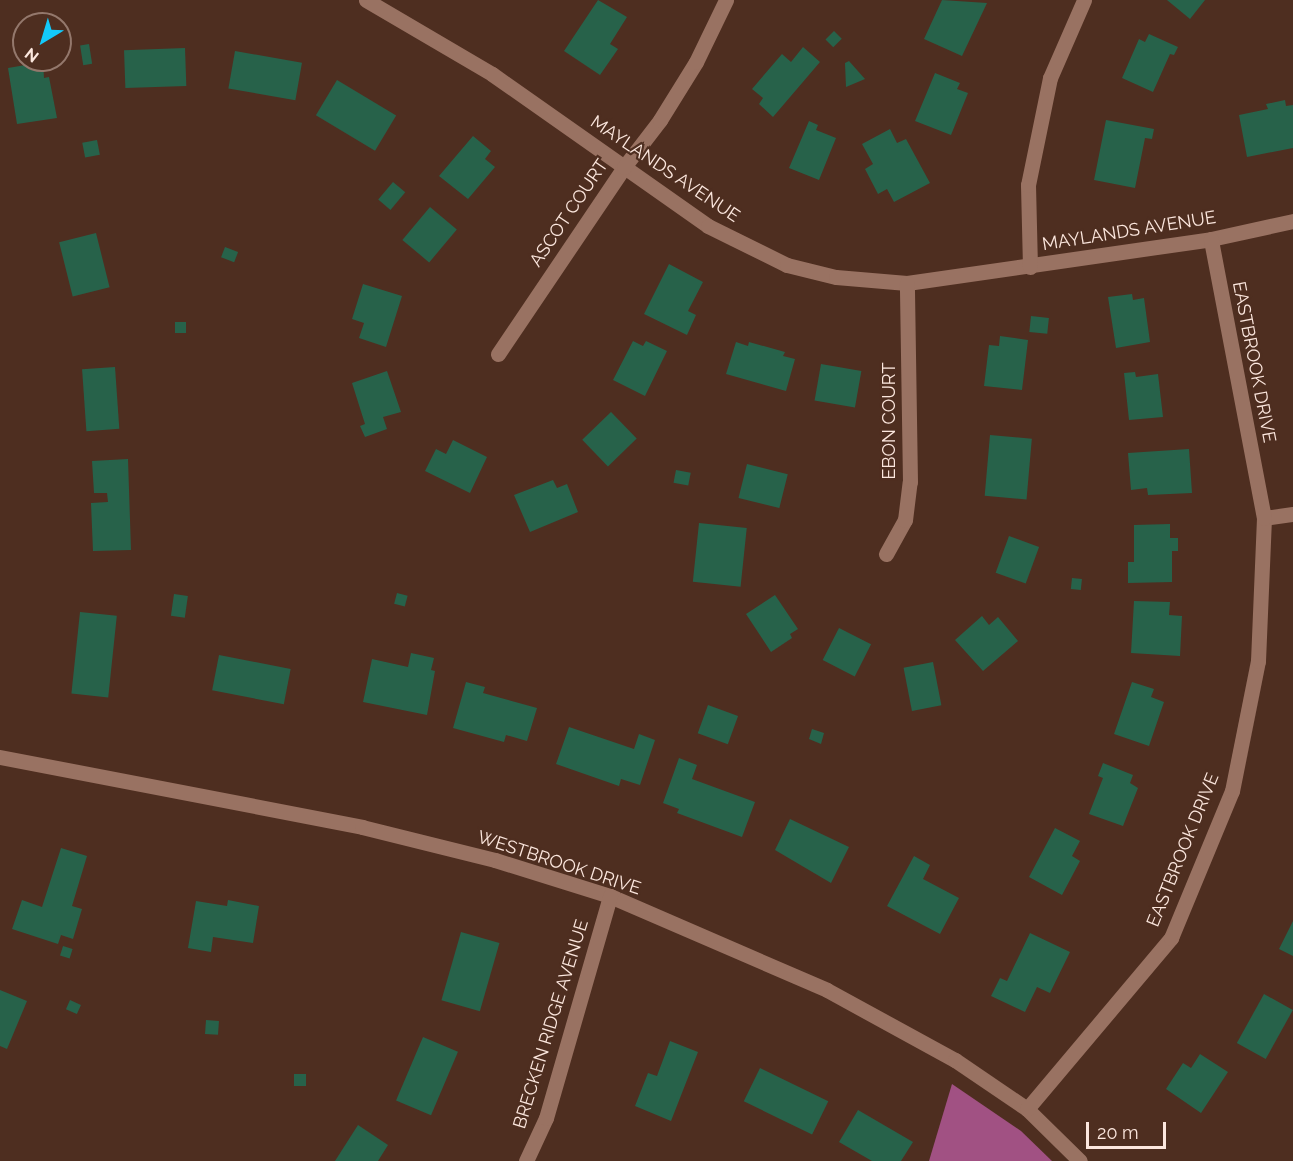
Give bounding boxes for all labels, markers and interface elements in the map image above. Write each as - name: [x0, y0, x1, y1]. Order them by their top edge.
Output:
- north arrow: [12, 12, 72, 72]
- text: N: [21, 44, 43, 66]
- street label: MAYLANDS AVENUE: [586, 111, 744, 227]
- street label: ASCOT COURT: [525, 155, 613, 271]
- street label: MAYLANDS AVENUE: [1040, 207, 1218, 255]
- street label: EASTBROOK DRIVE: [1228, 279, 1280, 445]
- street label: EBON COURT: [878, 363, 900, 479]
- street label: EASTBROOK DRIVE: [1142, 770, 1224, 930]
- street label: WESTBROOK DRIVE: [474, 826, 644, 900]
- street label: BRECKEN RIDGE AVENUE: [509, 917, 593, 1131]
- scale bar: [1089, 1110, 1168, 1148]
- text: 20 m: [1097, 1122, 1139, 1143]

